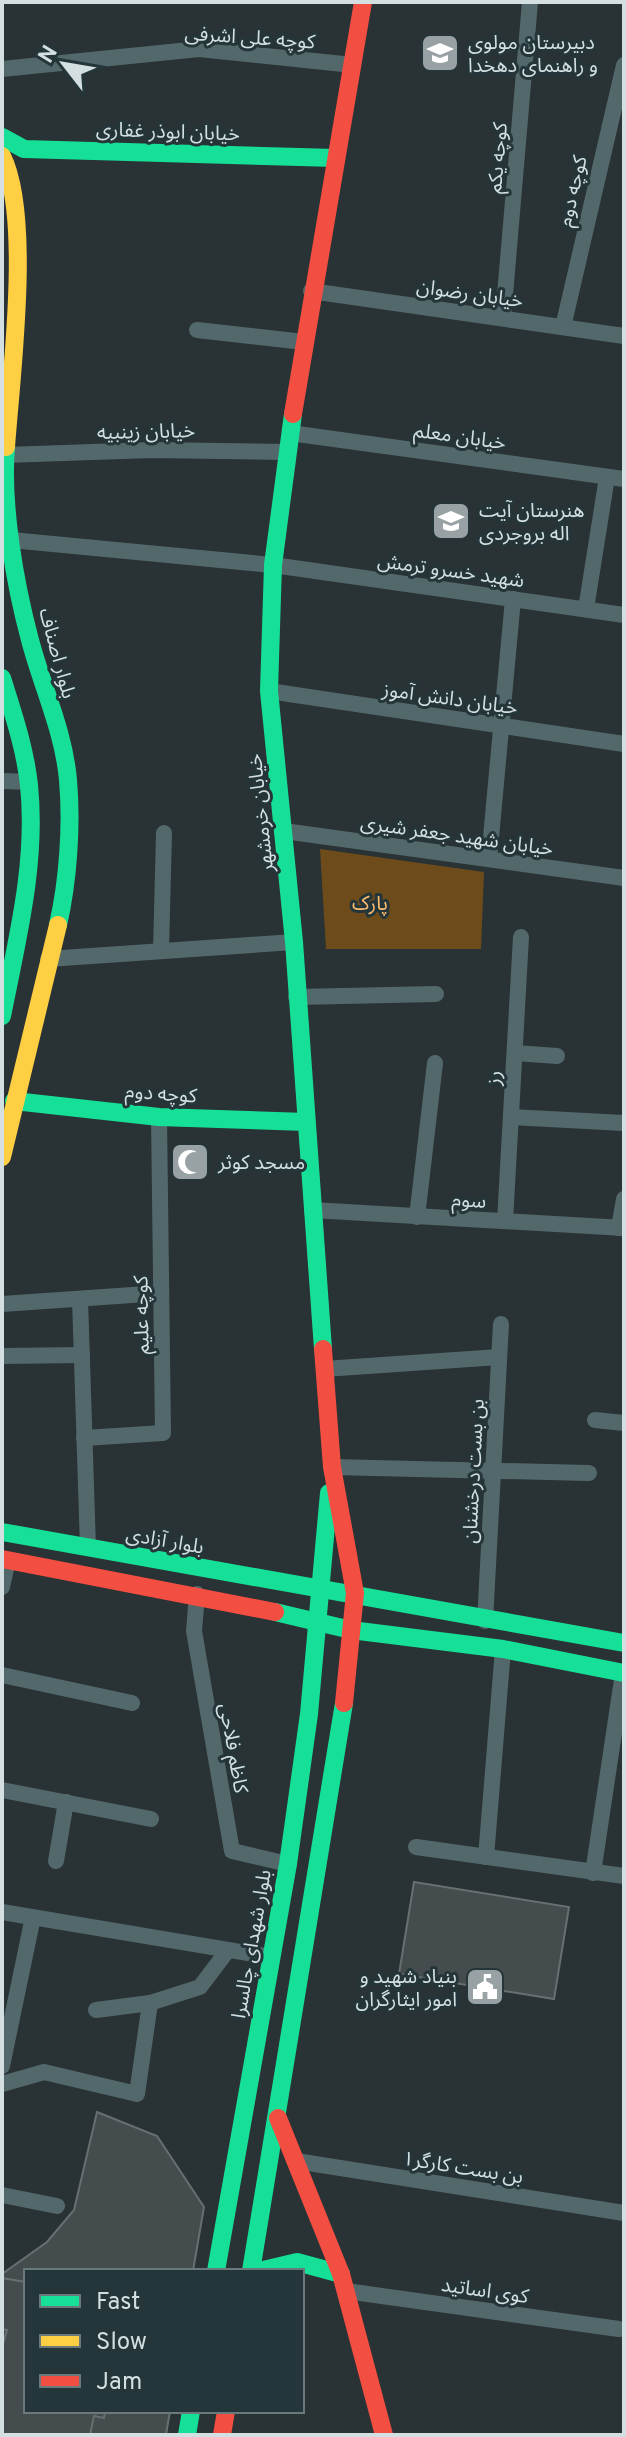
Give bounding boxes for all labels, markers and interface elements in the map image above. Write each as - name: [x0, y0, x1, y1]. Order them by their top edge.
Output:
- street label: کوچه علی اشرفی: [184, 21, 317, 57]
- north arrow: [24, 24, 104, 104]
- place label: دبیرستان مولوی و راهنمای دهخدا: [468, 31, 598, 80]
- school or university icon: دبیرستان مولوی و راهنمای دهخدا: [419, 32, 461, 74]
- text: N: [33, 41, 65, 69]
- street label: خیابان ابوذر غفاری: [95, 117, 240, 149]
- street label: کوچه یکم: [483, 121, 515, 195]
- street label: کوچه دوم: [553, 153, 595, 229]
- street label: خیابان رضوان: [415, 275, 525, 315]
- street label: خیابان زینبیه: [97, 419, 195, 447]
- street label: خیابان معلم: [412, 419, 507, 457]
- place label: هنرستان آیت اله بروجردی: [479, 499, 585, 548]
- school or university icon: هنرستان آیت اله بروجردی: [430, 500, 472, 542]
- street label: شهید خسرو ترمش: [376, 549, 526, 595]
- street label: بلوار اصناف: [32, 605, 81, 702]
- street label: خیابان دانش آموز: [379, 677, 519, 722]
- street label: خیابان خرمشهر: [243, 752, 281, 874]
- street label: خیابان شهید جعفر شیری: [359, 811, 555, 863]
- park label: پارک: [352, 892, 388, 918]
- street label: رز: [482, 1070, 508, 1087]
- street label: کوچه دوم: [124, 1080, 198, 1111]
- mosque icon: مسجد کوثر: [169, 1141, 211, 1183]
- place label: مسجد کوثر: [217, 1151, 305, 1177]
- street label: سوم: [451, 1188, 487, 1216]
- street label: کوچه علیم: [129, 1275, 157, 1355]
- street label: بن بست درخشنان: [458, 1398, 492, 1544]
- street label: بلوار آزادی: [124, 1522, 206, 1562]
- street label: کاظم فلاحی: [211, 1701, 253, 1796]
- street label: بلوار شهدای چالسرا: [227, 1868, 279, 2021]
- place label: بنیاد شهید و امور ایثارگران: [356, 1965, 457, 2014]
- public building icon: بنیاد شهید و امور ایثارگران: [464, 1966, 506, 2008]
- street label: بن بست کارگر۱: [400, 2147, 525, 2191]
- legend: [24, 2269, 304, 2413]
- street label: کوی اساتید: [439, 2273, 531, 2311]
- text: Fast: [96, 2288, 140, 2318]
- text: Slow: [96, 2328, 147, 2358]
- text: Jam: [96, 2368, 142, 2398]

